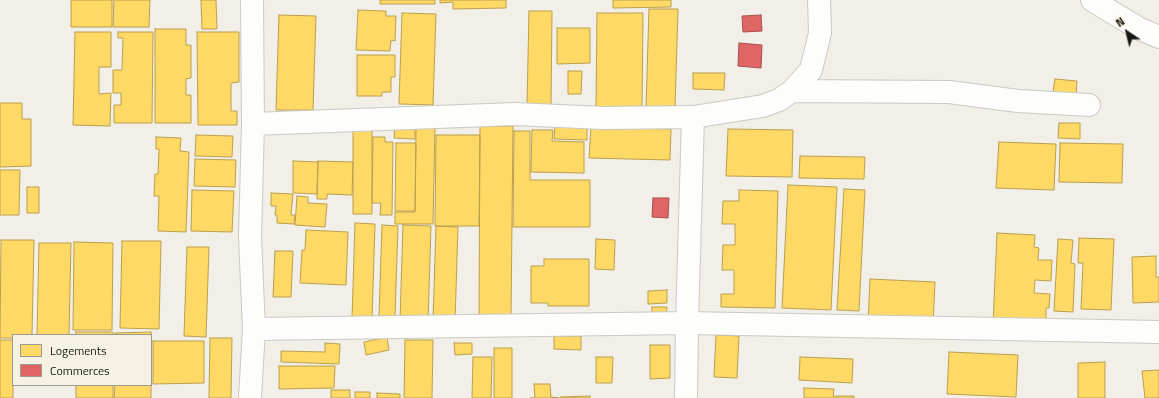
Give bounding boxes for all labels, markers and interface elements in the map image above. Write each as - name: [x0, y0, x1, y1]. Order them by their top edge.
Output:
- north arrow: [1107, 12, 1147, 52]
- text: N: [1112, 13, 1128, 31]
- legend: [12, 334, 152, 386]
- text: Logements: [50, 341, 107, 360]
- text: Commerces: [50, 361, 110, 380]

